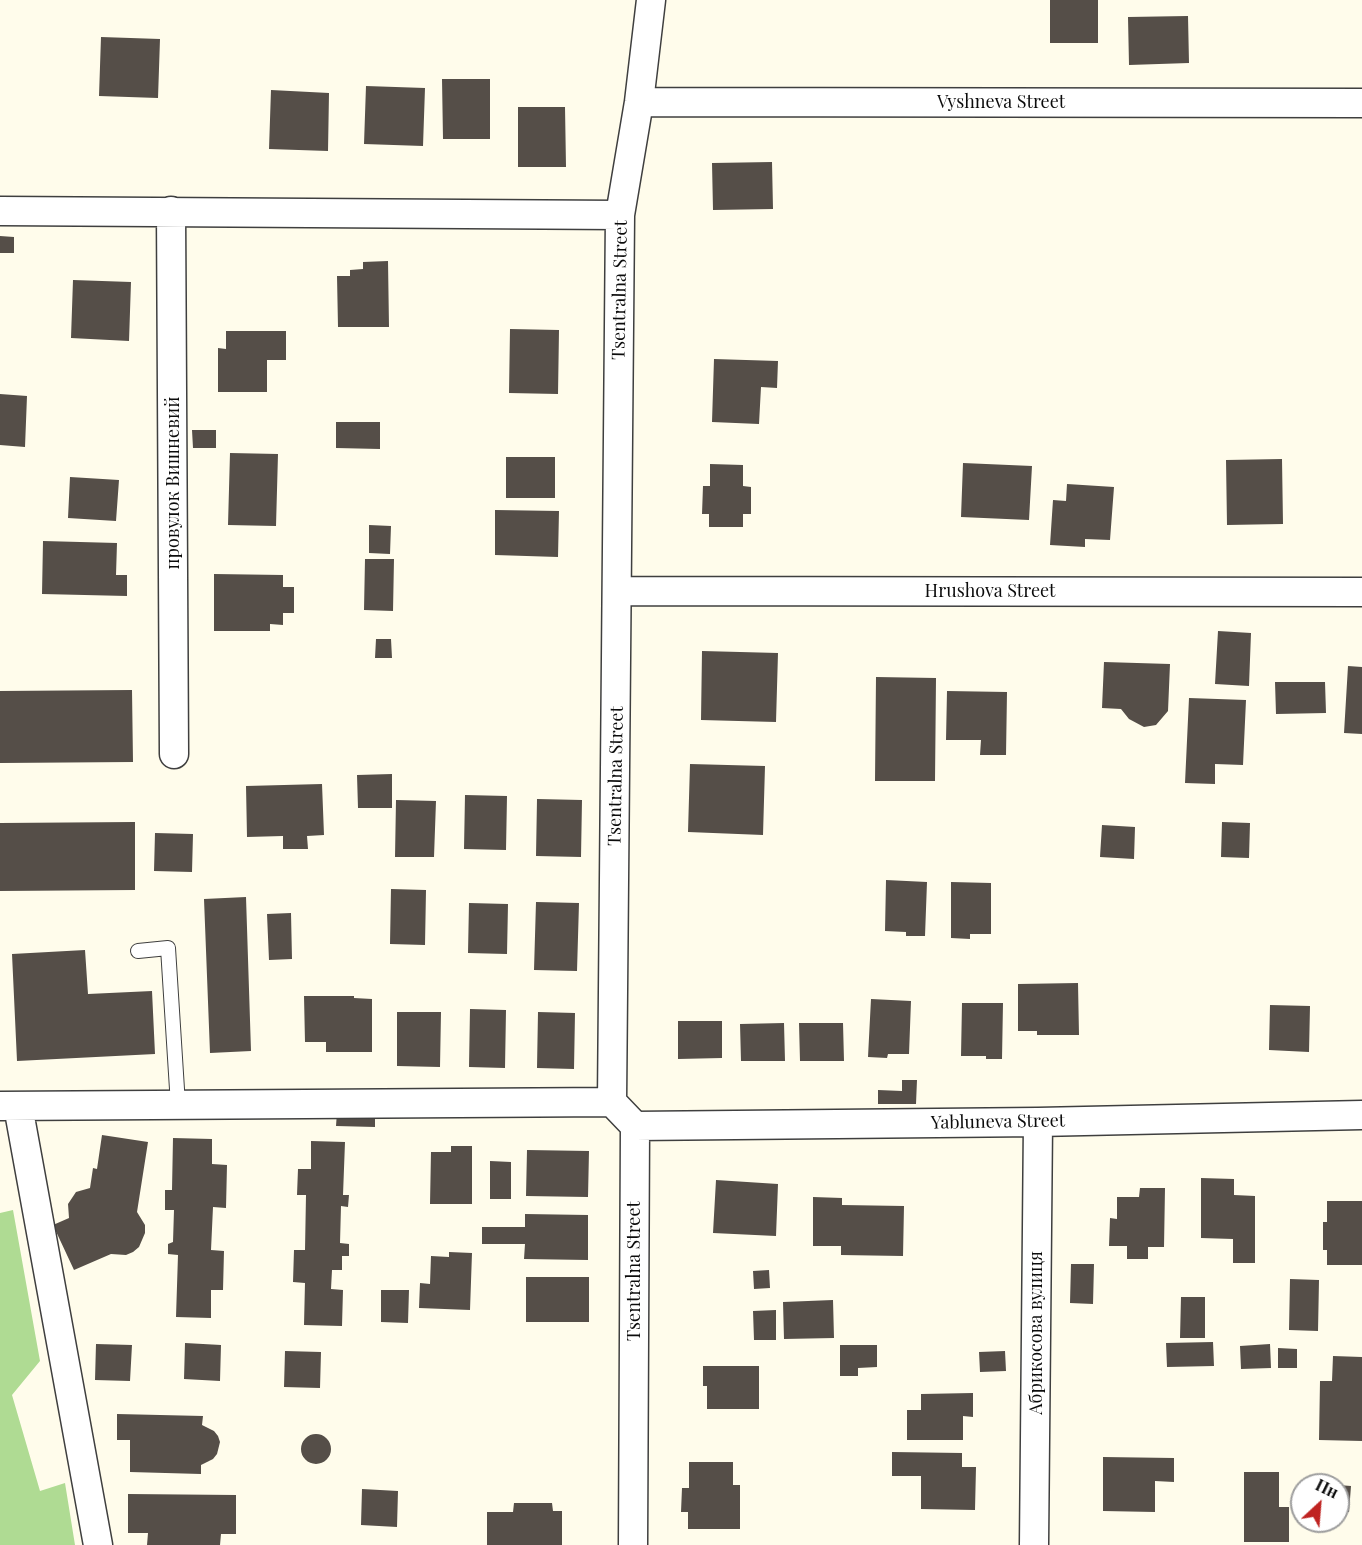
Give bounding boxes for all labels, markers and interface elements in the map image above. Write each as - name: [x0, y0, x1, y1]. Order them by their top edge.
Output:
- street label: Vyshneva Street: [937, 91, 1065, 113]
- street label: Tsentralna Street: [608, 220, 632, 360]
- street label: провулок Вишневий: [162, 396, 184, 570]
- street label: Hrushova Street: [925, 580, 1055, 602]
- street label: Tsentralna Street: [604, 706, 628, 846]
- street label: Yabluneva Street: [931, 1110, 1065, 1134]
- street label: Tsentralna Street: [623, 1201, 645, 1341]
- street label: Абрикосова вулиця: [1025, 1251, 1047, 1415]
- north arrow: [1290, 1473, 1350, 1533]
- text: Пн: [1312, 1474, 1342, 1503]

